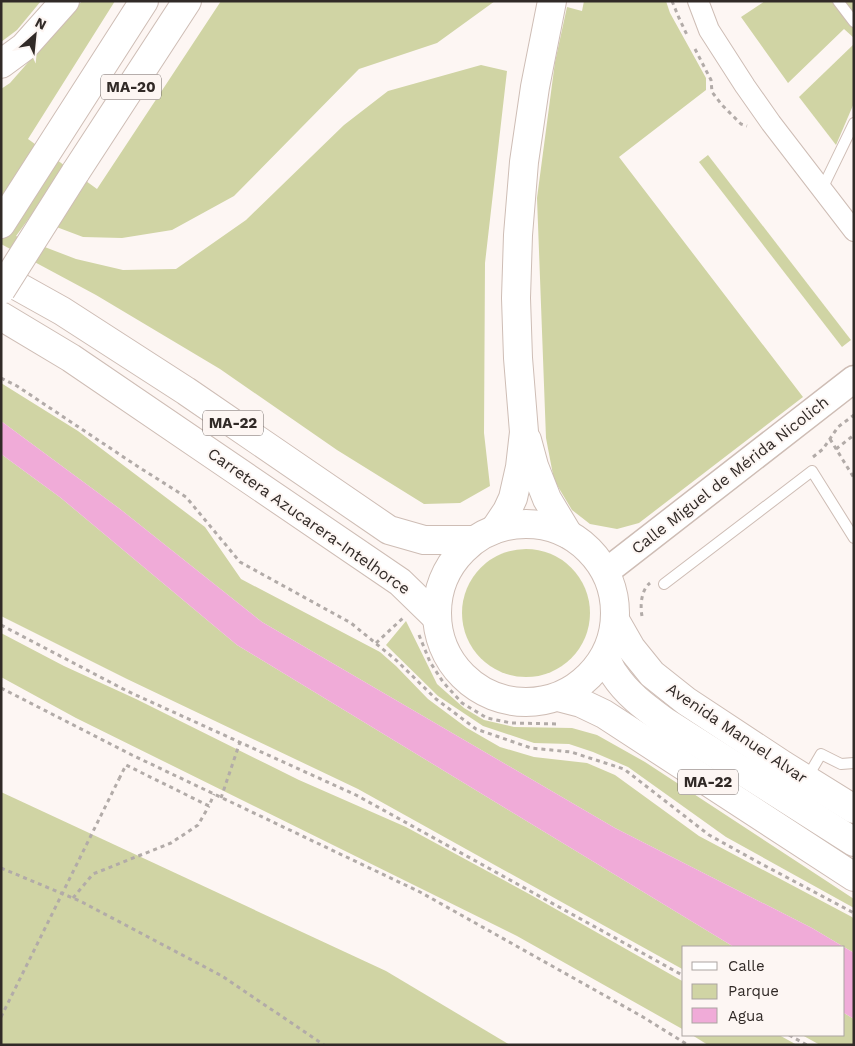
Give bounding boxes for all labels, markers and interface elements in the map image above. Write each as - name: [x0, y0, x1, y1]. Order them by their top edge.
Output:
- north arrow: [10, 10, 60, 60]
- text: N: [33, 14, 49, 33]
- road number: MA-20: [101, 74, 161, 100]
- street label: Calle Miguel de Mérida Nicolich: [628, 392, 832, 558]
- road number: MA-22: [203, 410, 263, 436]
- street label: Carretera Azucarera-Intelhorce: [204, 444, 414, 598]
- street label: Avenida Manuel Alvar: [663, 679, 811, 787]
- road number: MA-22: [678, 770, 738, 794]
- legend: [682, 946, 845, 1036]
- text: Calle: [728, 957, 765, 975]
- text: Parque: [728, 982, 779, 1000]
- text: Agua: [728, 1007, 764, 1025]

